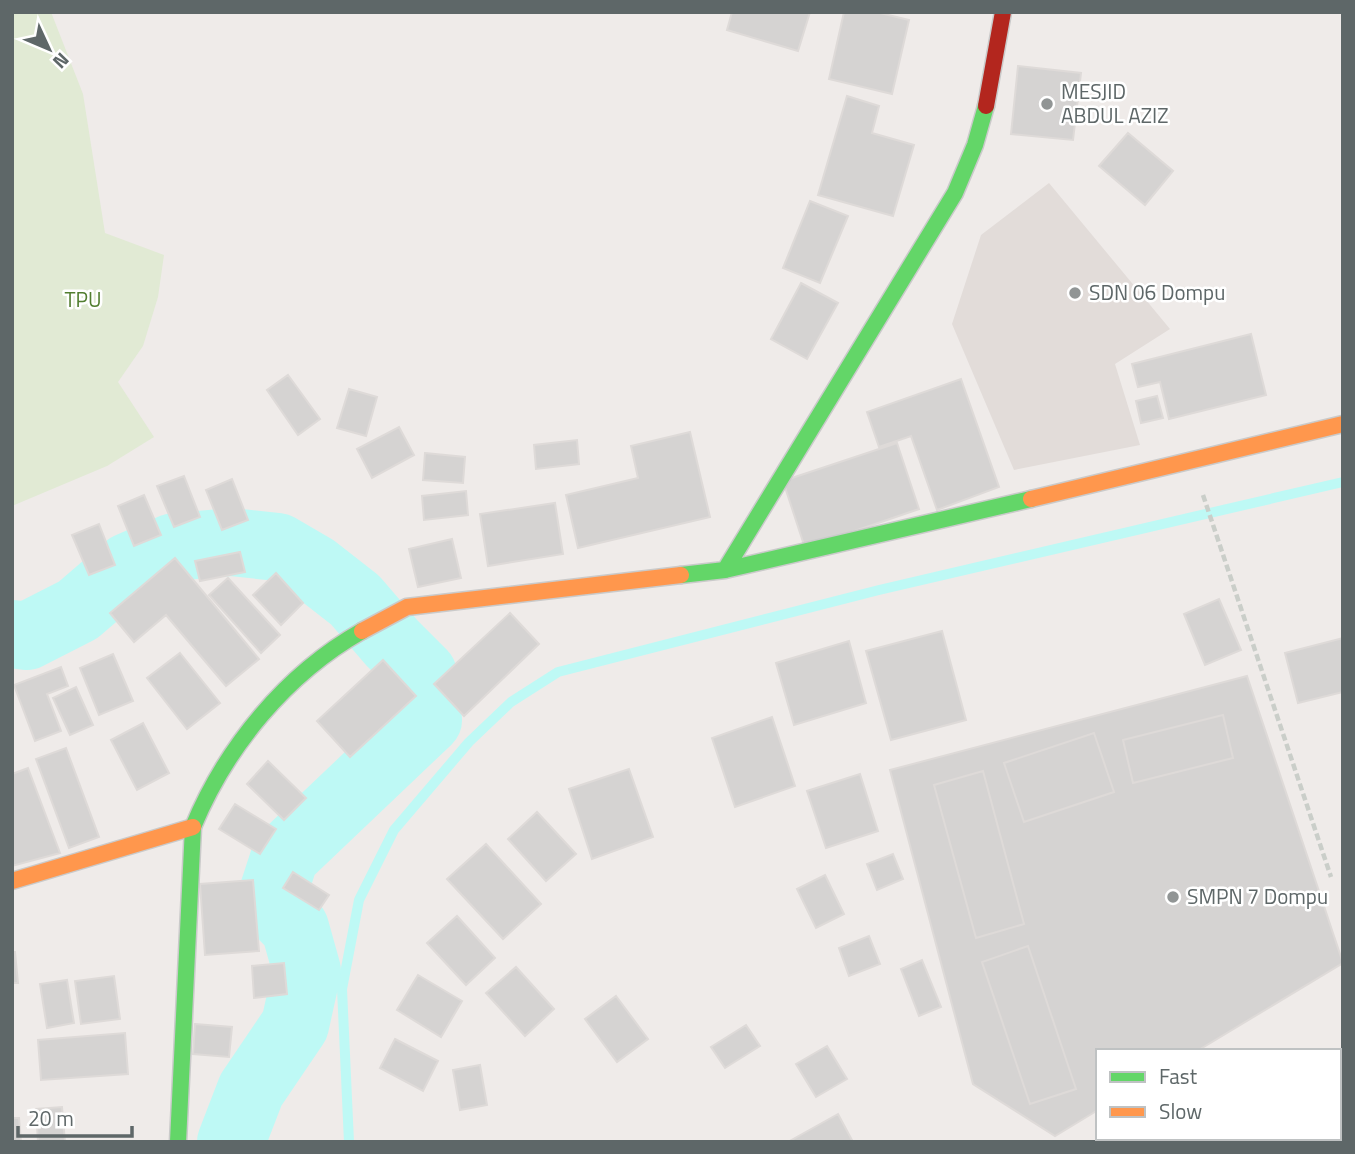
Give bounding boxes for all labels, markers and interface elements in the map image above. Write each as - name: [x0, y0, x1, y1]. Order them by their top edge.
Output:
- north arrow: [14, 14, 84, 84]
- text: N: [47, 46, 77, 76]
- place label: MESJID ABDUL AZIZ: [1061, 75, 1168, 131]
- marker: MESJID ABDUL AZIZ: [1039, 96, 1055, 112]
- place label: SDN 06 Dompu: [1089, 276, 1225, 308]
- park label: TPU: [64, 283, 102, 315]
- marker: SDN 06 Dompu: [1067, 285, 1083, 301]
- place label: SMPN 7 Dompu: [1187, 880, 1328, 912]
- marker: SMPN 7 Dompu: [1165, 889, 1181, 905]
- legend: [1096, 1049, 1341, 1140]
- text: Fast: [1159, 1060, 1198, 1092]
- scale bar: [18, 1094, 131, 1138]
- text: Slow: [1159, 1095, 1202, 1127]
- text: 20 m: [28, 1102, 74, 1134]

